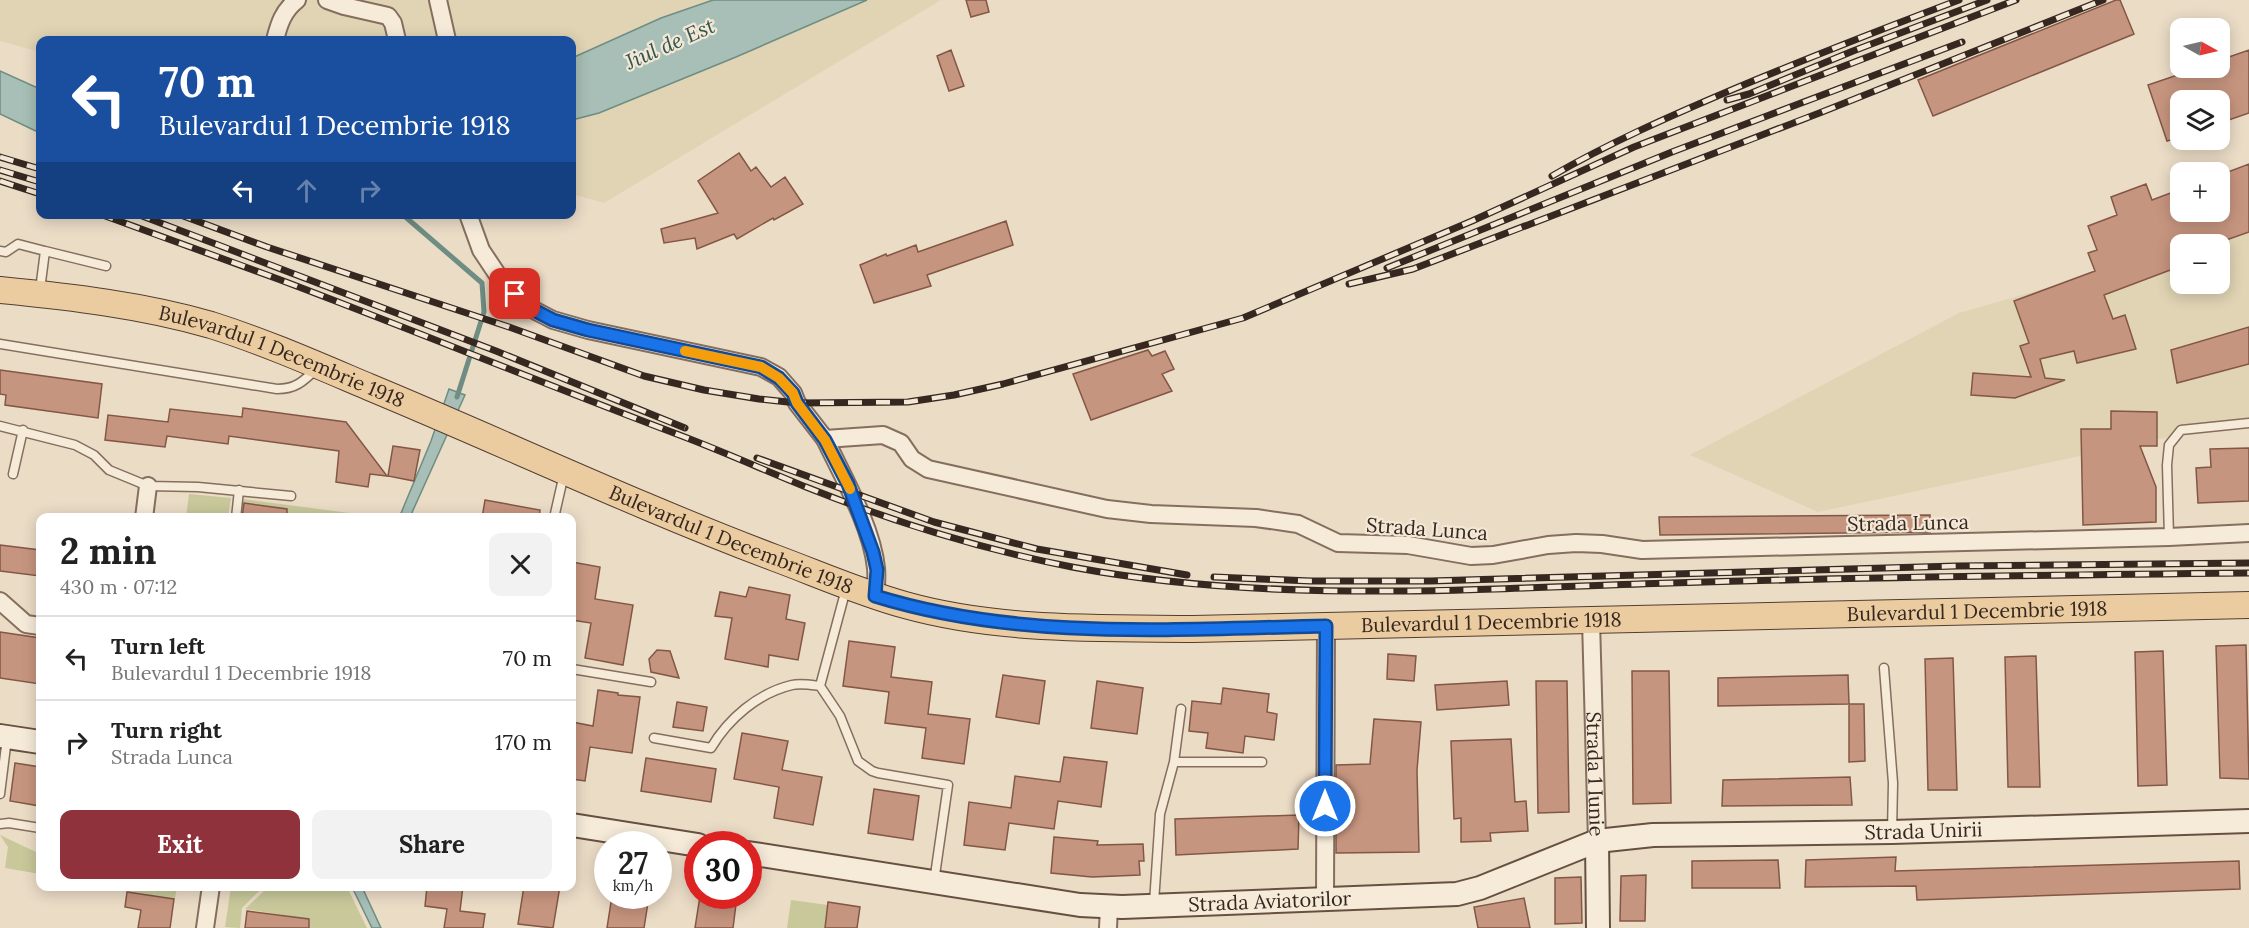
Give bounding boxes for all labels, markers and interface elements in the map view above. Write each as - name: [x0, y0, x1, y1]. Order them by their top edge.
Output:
- water label: Jiul de Est: [620, 12, 719, 76]
- north arrow: [2170, 18, 2230, 78]
- map controls: [2170, 18, 2230, 294]
- text: 70 m: [159, 55, 255, 109]
- icon: left: [60, 60, 138, 138]
- button: layers: [2170, 90, 2230, 150]
- text: Bulevardul 1 Decembrie 1918: [159, 108, 511, 142]
- button: +: [2170, 162, 2230, 222]
- icon: left: [227, 174, 260, 207]
- icon: ahead: [290, 174, 323, 207]
- icon: right: [353, 174, 386, 207]
- button: −: [2170, 234, 2230, 294]
- pin: [489, 268, 540, 319]
- icon: arrive: [498, 277, 531, 310]
- street label: Bulevardul 1 Decembrie 1918: [156, 299, 409, 413]
- street label: Bulevardul 1 Decembrie 1918: [605, 479, 857, 599]
- street label: Strada Lunca: [1847, 509, 1969, 536]
- street label: Strada Lunca: [1365, 512, 1489, 545]
- text: 2 min: [60, 528, 157, 574]
- button: close: [489, 533, 552, 596]
- text: 430 m · 07:12: [60, 574, 177, 599]
- street label: Bulevardul 1 Decembrie 1918: [1846, 595, 2108, 626]
- street label: Bulevardul 1 Decembrie 1918: [1361, 606, 1622, 637]
- text: Turn left: [111, 632, 205, 660]
- icon: left: [60, 642, 93, 675]
- text: 70 m: [503, 644, 552, 672]
- text: Bulevardul 1 Decembrie 1918: [111, 660, 372, 685]
- street label: Strada 1 Iunie: [1581, 711, 1610, 837]
- text: Turn right: [111, 716, 222, 744]
- icon: right: [60, 726, 93, 759]
- text: 170 m: [495, 728, 552, 756]
- text: Strada Lunca: [111, 744, 233, 769]
- position arrow: [1293, 774, 1357, 838]
- button: Exit: [60, 810, 300, 879]
- button: Share: [312, 810, 552, 879]
- street label: Strada Unirii: [1864, 816, 1983, 844]
- speed limit sign: 30: [684, 831, 762, 909]
- text: 27: [618, 844, 648, 882]
- text: km/h: [613, 876, 653, 895]
- street label: Strada Aviatorilor: [1188, 885, 1352, 916]

